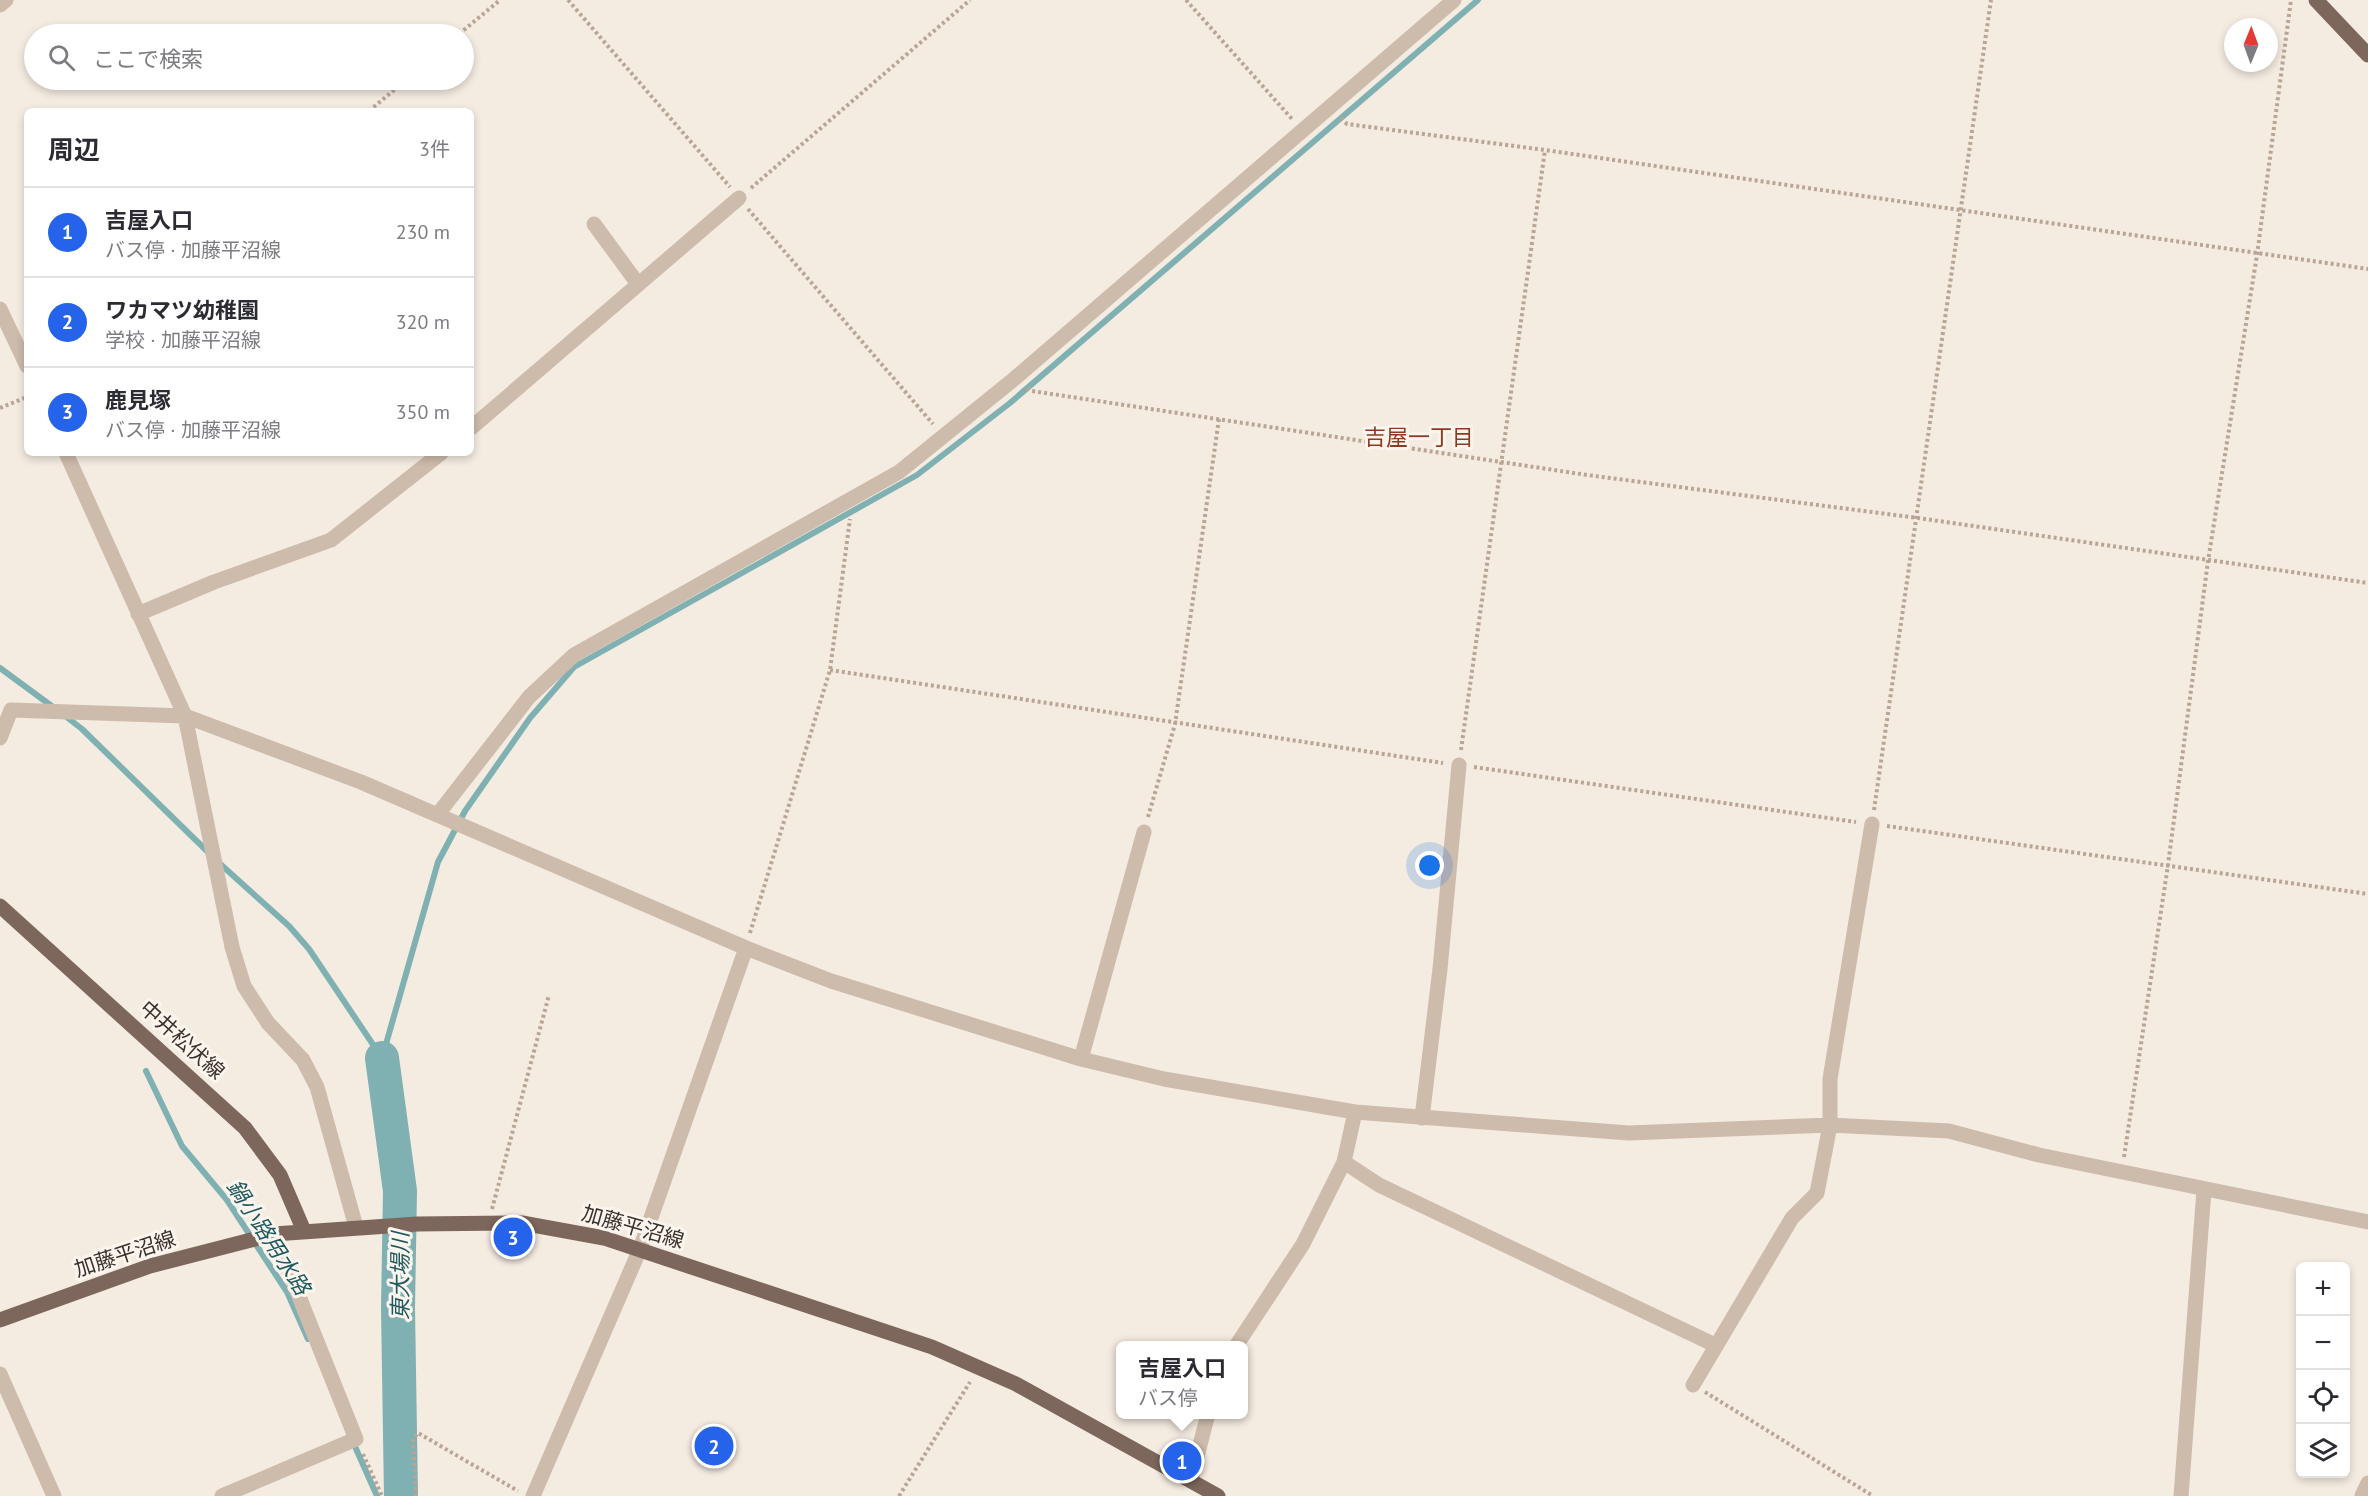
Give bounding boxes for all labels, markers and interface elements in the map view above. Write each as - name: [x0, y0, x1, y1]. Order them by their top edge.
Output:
- north arrow: [2224, 18, 2278, 72]
- search box: [24, 24, 474, 90]
- icon: search: [45, 41, 78, 74]
- text: ここで検索: [93, 45, 203, 73]
- text: 周辺: [48, 133, 100, 166]
- text: 3件: [419, 136, 450, 162]
- text: 吉屋入口: [105, 206, 193, 234]
- text: 1: [62, 219, 73, 245]
- text: 230 m: [396, 219, 450, 245]
- text: バス停 · 加藤平沼線: [105, 237, 281, 263]
- text: ワカマツ幼稚園: [105, 296, 259, 324]
- text: 2: [62, 309, 73, 335]
- text: 320 m: [396, 309, 450, 335]
- text: 学校 · 加藤平沼線: [105, 327, 261, 353]
- text: 鹿見塚: [105, 386, 171, 414]
- text: 3: [62, 399, 73, 425]
- text: 350 m: [396, 399, 450, 425]
- text: バス停 · 加藤平沼線: [105, 417, 281, 443]
- district label: 吉屋一丁目: [1364, 423, 1474, 451]
- your location: [1415, 851, 1444, 880]
- street label: 中井松伏線: [134, 994, 230, 1085]
- water label: 鍋小路用水路: [221, 1174, 318, 1302]
- street label: 加藤平沼線: [579, 1199, 687, 1254]
- pin: 3: [494, 1214, 532, 1260]
- street label: 加藤平沼線: [71, 1224, 179, 1283]
- water label: 東大場川: [386, 1230, 414, 1320]
- map controls: [2296, 1262, 2350, 1478]
- button: +: [2296, 1262, 2350, 1316]
- button: −: [2296, 1316, 2350, 1370]
- popup: [1116, 1341, 1248, 1419]
- text: 吉屋入口: [1138, 1354, 1226, 1382]
- button: locate: [2296, 1370, 2350, 1424]
- text: バス停: [1138, 1385, 1198, 1411]
- pin: 2: [694, 1424, 734, 1468]
- button: layers: [2296, 1424, 2350, 1478]
- pin: 1: [1162, 1438, 1202, 1484]

